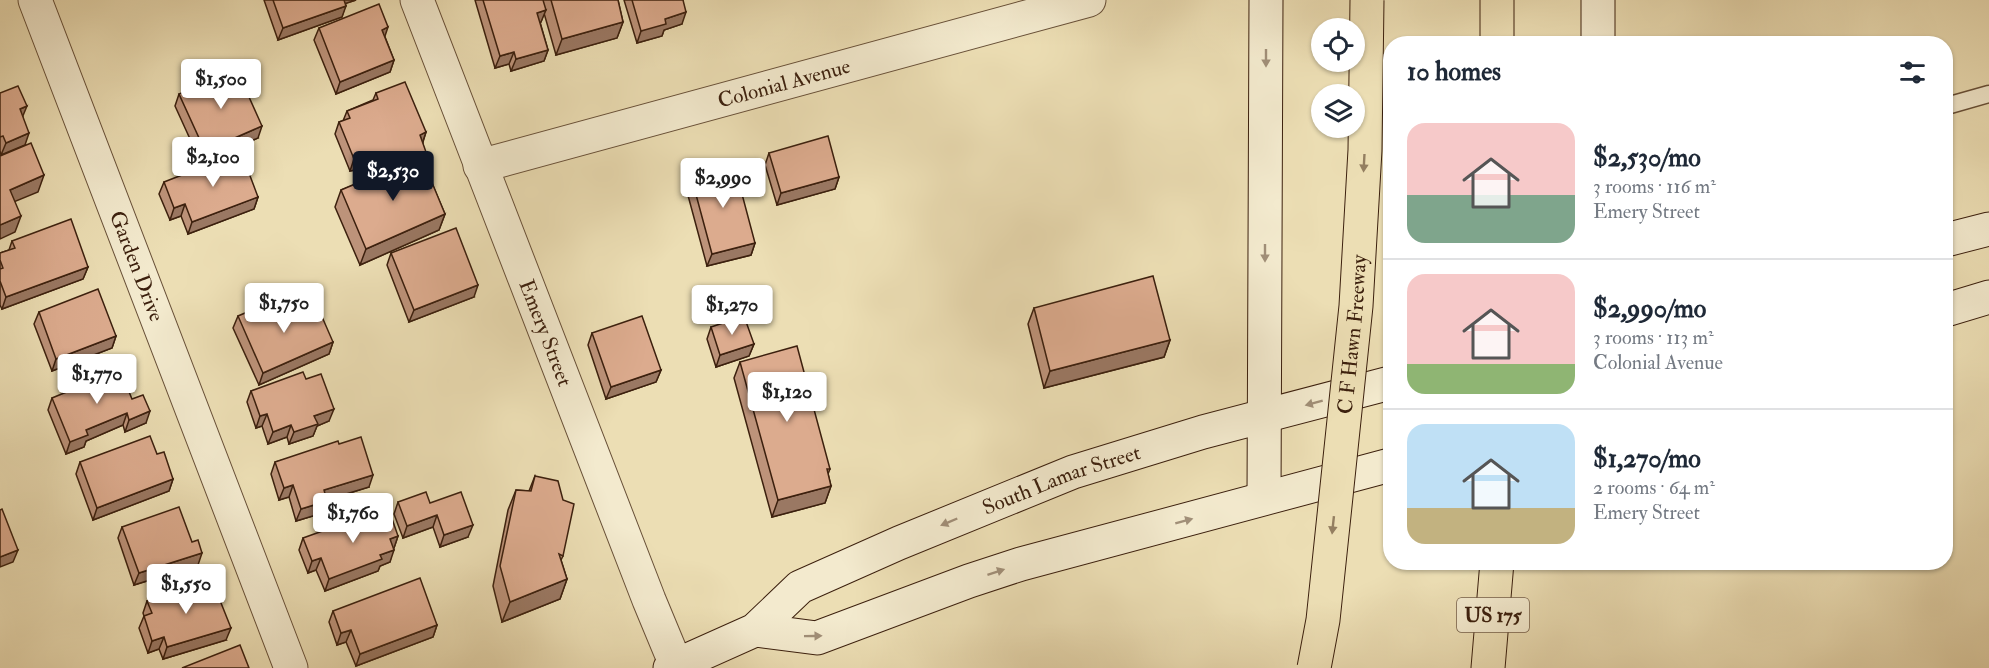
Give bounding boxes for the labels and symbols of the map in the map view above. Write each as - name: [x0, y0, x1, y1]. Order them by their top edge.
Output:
- one-way arrow: [1261, 49, 1271, 68]
- street label: Colonial Avenue: [715, 52, 854, 114]
- pin: $1,500: [172, 59, 270, 110]
- pin: $2,100: [164, 137, 262, 188]
- pin: $2,530: [344, 151, 442, 202]
- one-way arrow: [1359, 154, 1369, 173]
- pin: $2,990: [674, 158, 772, 209]
- street label: Garden Drive: [104, 207, 171, 326]
- one-way arrow: [1260, 244, 1270, 263]
- street label: C F Hawn Freeway: [1331, 253, 1372, 415]
- street label: Emery Street: [513, 276, 579, 390]
- pin: $1,750: [235, 283, 333, 334]
- pin: $1,270: [683, 285, 781, 336]
- pin: $1,770: [48, 354, 146, 405]
- pin: $1,120: [738, 372, 836, 423]
- one-way arrow: [1305, 399, 1323, 409]
- street label: South Lamar Street: [978, 439, 1144, 521]
- pin: $1,760: [304, 493, 402, 544]
- one-way arrow: [1175, 515, 1194, 525]
- one-way arrow: [1328, 516, 1338, 535]
- one-way arrow: [940, 518, 958, 527]
- pin: $1,550: [137, 564, 235, 615]
- one-way arrow: [987, 567, 1005, 576]
- road number: US 175: [1457, 598, 1529, 632]
- one-way arrow: [804, 631, 823, 641]

